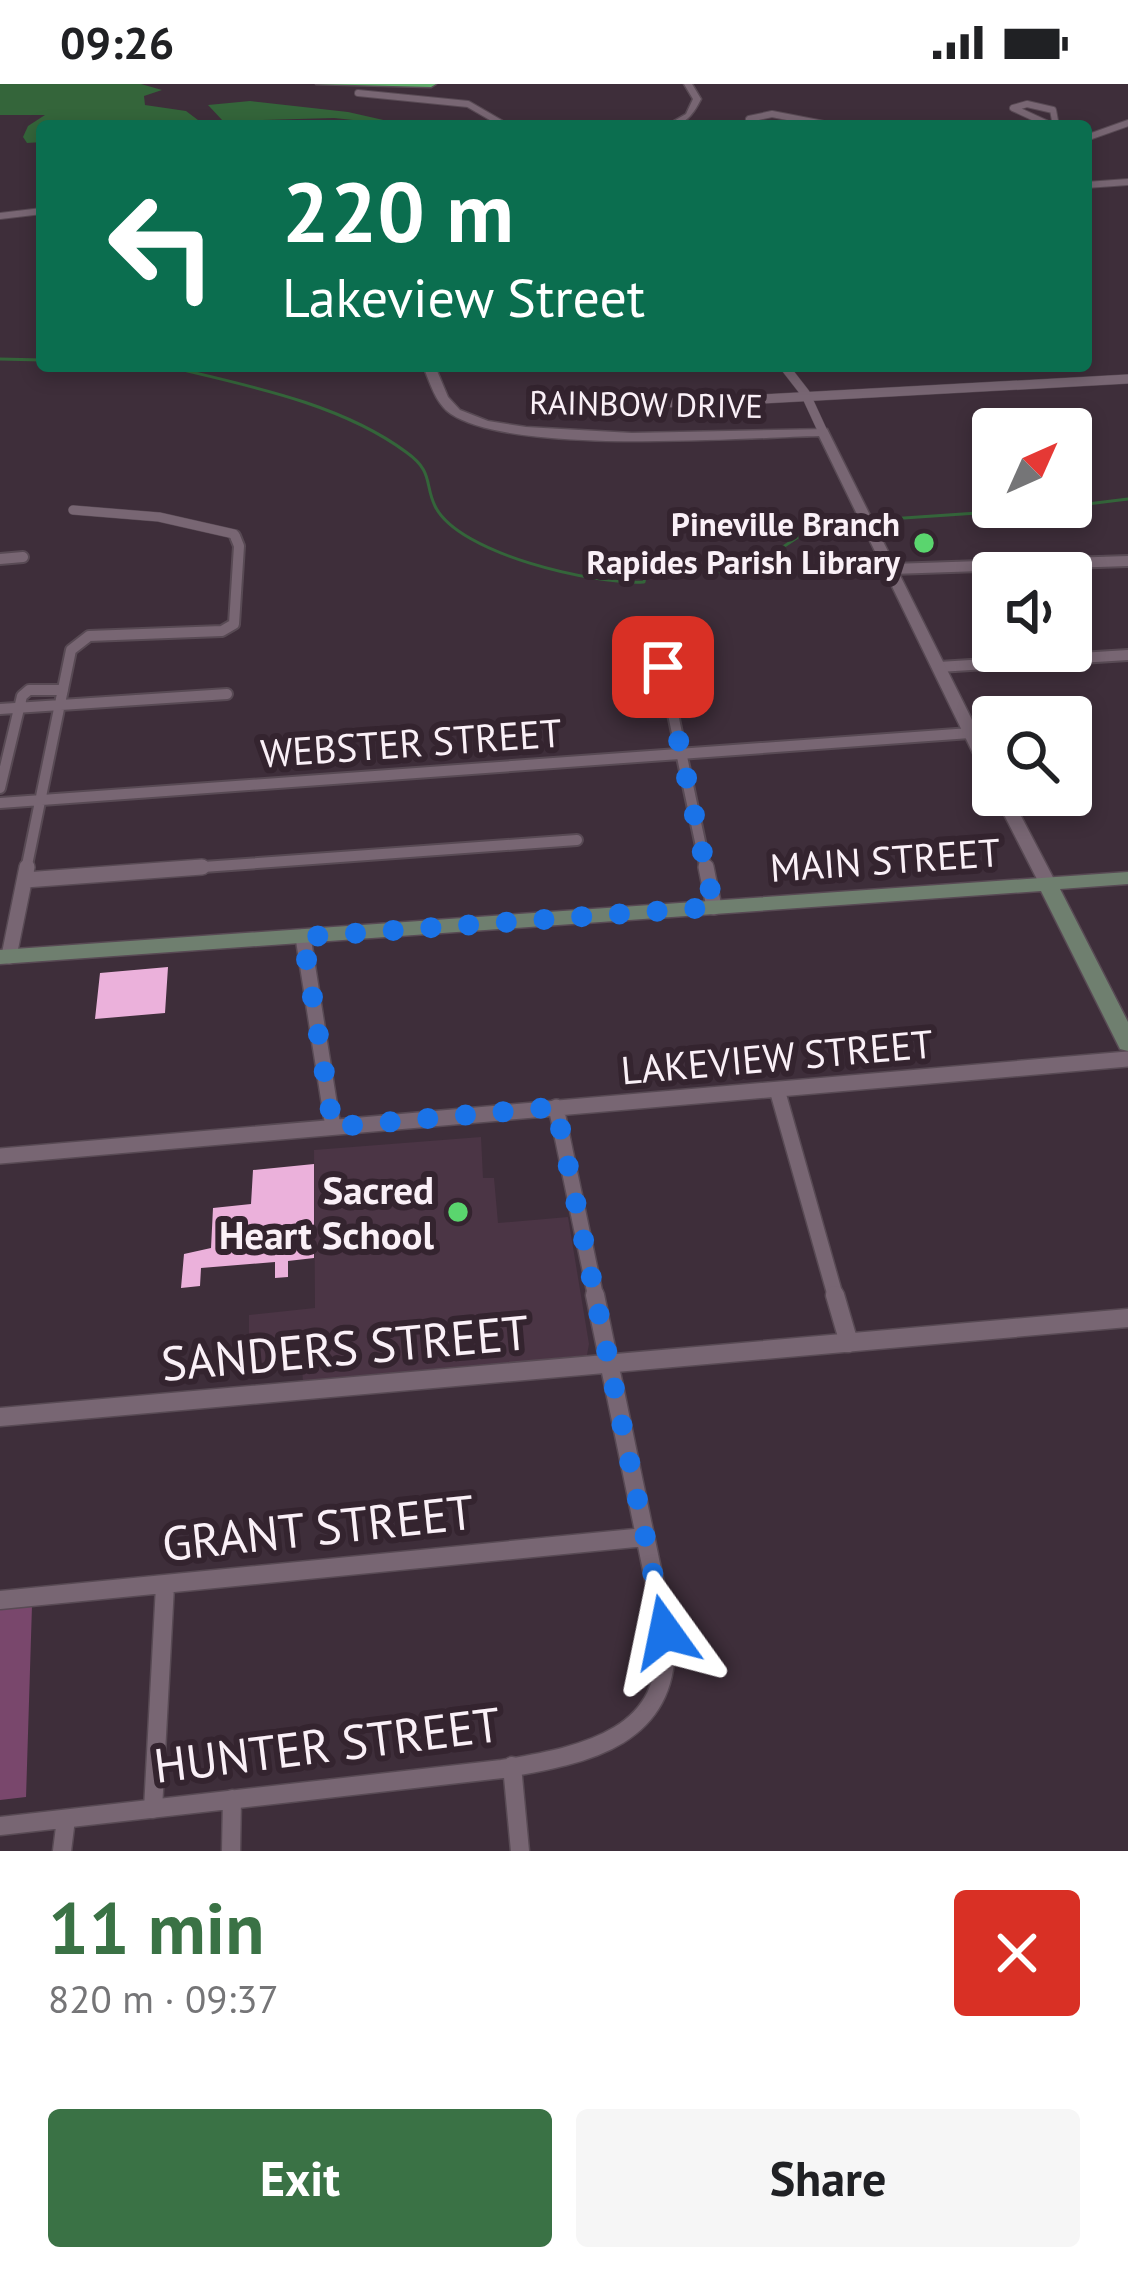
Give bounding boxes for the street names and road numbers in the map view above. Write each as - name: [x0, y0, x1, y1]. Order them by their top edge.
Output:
- street label: RAINBOW DRIVE: [529, 380, 763, 427]
- street label: WEBSTER STREET: [259, 707, 563, 778]
- street label: MAIN STREET: [768, 826, 1002, 893]
- street label: LAKEVIEW STREET: [619, 1017, 935, 1096]
- street label: SANDERS STREET: [159, 1300, 531, 1394]
- street label: GRANT STREET: [159, 1480, 477, 1574]
- street label: HUNTER STREET: [150, 1692, 504, 1796]

